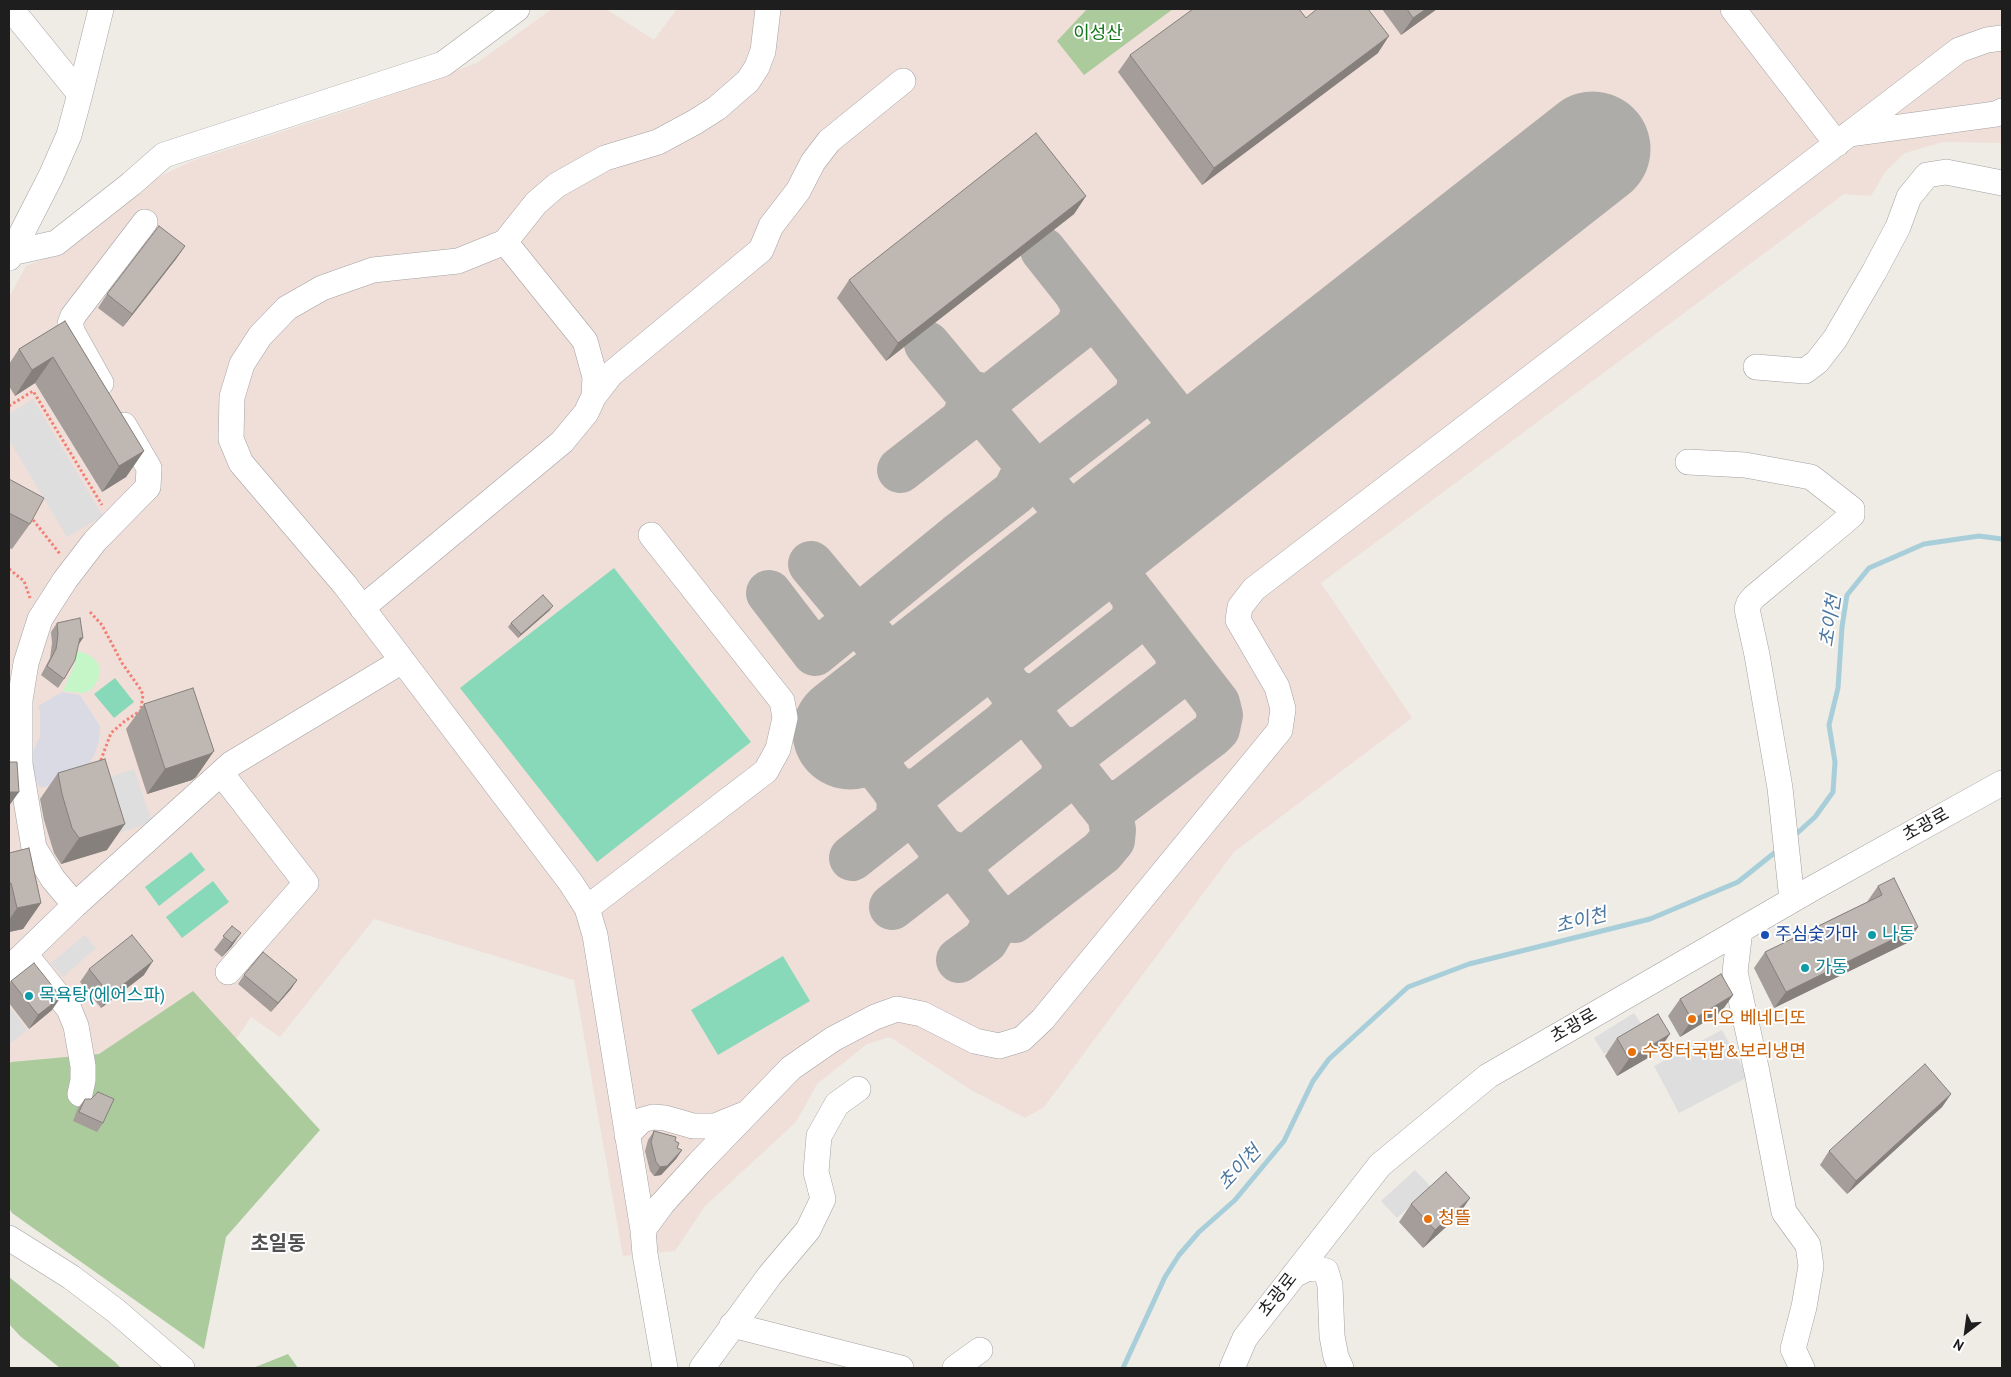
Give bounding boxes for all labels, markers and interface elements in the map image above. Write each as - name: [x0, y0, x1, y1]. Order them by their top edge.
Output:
- park label: 이성산: [1073, 23, 1123, 45]
- water label: 초이천: [1816, 593, 1846, 649]
- street label: 초광로: [1899, 804, 1953, 846]
- water label: 초이천: [1553, 904, 1609, 938]
- place label: 주심숯가마: [1775, 924, 1858, 946]
- place label: 나동: [1882, 924, 1915, 946]
- marker: 주심숯가마: [1759, 929, 1771, 941]
- marker: 나동: [1866, 929, 1878, 941]
- place label: 가동: [1815, 957, 1848, 979]
- marker: 가동: [1799, 962, 1811, 974]
- place label: 목욕탕(에어스파): [39, 985, 165, 1007]
- marker: 목욕탕(에어스파): [23, 990, 35, 1002]
- street label: 초광로: [1547, 1004, 1601, 1048]
- place label: 디오 베네디또: [1702, 1008, 1806, 1030]
- marker: 디오 베네디또: [1686, 1013, 1698, 1025]
- place label: 수장터국밥&보리냉면: [1642, 1041, 1806, 1063]
- marker: 수장터국밥&보리냉면: [1626, 1046, 1638, 1058]
- water label: 초이천: [1214, 1141, 1266, 1195]
- place label: 청뜰: [1438, 1208, 1471, 1230]
- marker: 청뜰: [1422, 1213, 1434, 1225]
- district label: 초일동: [250, 1232, 306, 1256]
- street label: 초광로: [1254, 1269, 1302, 1321]
- north arrow: [1941, 1307, 1991, 1357]
- text: N: [1950, 1335, 1967, 1355]

